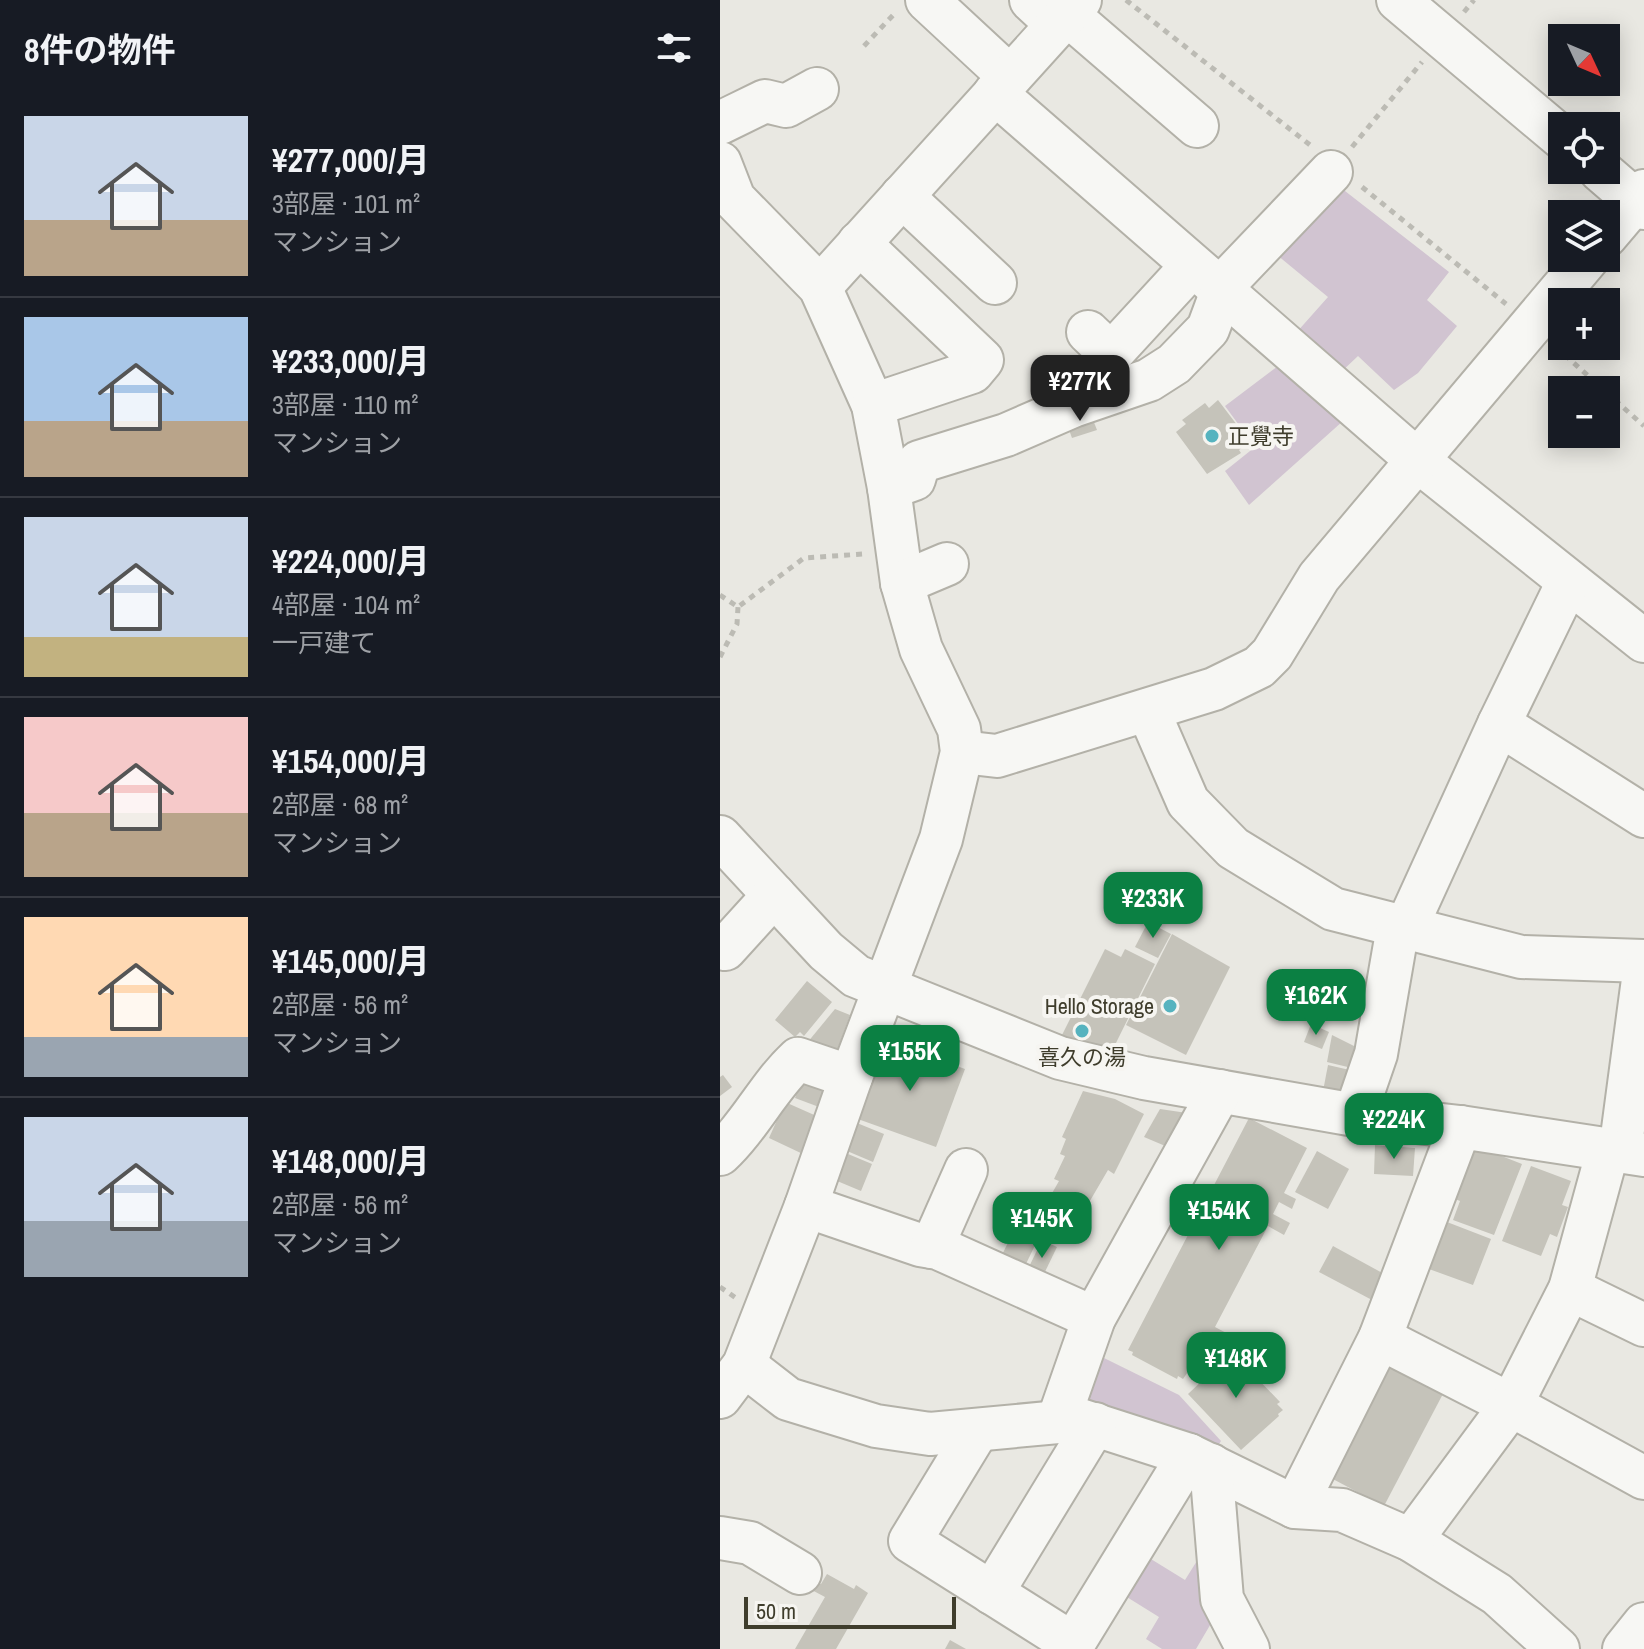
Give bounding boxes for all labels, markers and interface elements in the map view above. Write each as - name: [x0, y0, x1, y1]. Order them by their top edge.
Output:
- north arrow: [1548, 24, 1620, 96]
- map controls: [1548, 24, 1620, 448]
- icon: filters: [652, 26, 696, 70]
- text: 8件の物件: [24, 27, 176, 73]
- button: locate: [1548, 112, 1620, 184]
- text: ¥277,000/月: [272, 137, 430, 183]
- icon: home: [88, 148, 184, 244]
- text: 3部屋 · 101 m²: [272, 186, 420, 221]
- button: layers: [1548, 200, 1620, 272]
- text: マンション: [272, 224, 402, 259]
- button: +: [1548, 288, 1620, 360]
- text: ¥233,000/月: [272, 338, 430, 384]
- icon: home: [88, 349, 184, 445]
- pin: ¥277K: [1024, 355, 1136, 423]
- text: ¥277K: [1049, 363, 1111, 398]
- button: −: [1548, 376, 1620, 448]
- text: 3部屋 · 110 m²: [272, 387, 418, 422]
- place label: 正覺寺: [1228, 421, 1294, 451]
- text: マンション: [272, 425, 402, 460]
- marker: 正覺寺: [1203, 427, 1221, 445]
- text: ¥224,000/月: [272, 538, 430, 584]
- icon: home: [88, 549, 184, 645]
- text: 4部屋 · 104 m²: [272, 587, 420, 622]
- text: 一戸建て: [272, 625, 376, 660]
- text: ¥154,000/月: [272, 738, 430, 784]
- icon: home: [88, 749, 184, 845]
- text: 2部屋 · 68 m²: [272, 787, 408, 822]
- text: マンション: [272, 825, 402, 860]
- pin: ¥233K: [1097, 872, 1209, 940]
- text: ¥233K: [1122, 880, 1184, 915]
- text: ¥145,000/月: [272, 938, 430, 984]
- icon: home: [88, 949, 184, 1045]
- pin: ¥162K: [1260, 969, 1372, 1037]
- text: ¥162K: [1285, 977, 1347, 1012]
- text: 2部屋 · 56 m²: [272, 987, 408, 1022]
- place label: Hello Storage: [1045, 991, 1154, 1021]
- marker: Hello Storage: [1161, 997, 1179, 1015]
- marker: 喜久の湯: [1073, 1022, 1091, 1040]
- text: マンション: [272, 1025, 402, 1060]
- pin: ¥155K: [854, 1025, 966, 1093]
- text: ¥155K: [879, 1033, 941, 1068]
- place label: 喜久の湯: [1038, 1042, 1126, 1072]
- pin: ¥224K: [1338, 1093, 1450, 1161]
- text: ¥224K: [1363, 1101, 1425, 1136]
- text: ¥148,000/月: [272, 1138, 430, 1184]
- icon: home: [88, 1149, 184, 1245]
- pin: ¥154K: [1163, 1184, 1275, 1252]
- text: 2部屋 · 56 m²: [272, 1187, 408, 1222]
- pin: ¥145K: [986, 1192, 1098, 1260]
- text: ¥154K: [1188, 1192, 1250, 1227]
- text: ¥145K: [1011, 1200, 1073, 1235]
- text: マンション: [272, 1225, 402, 1260]
- pin: ¥148K: [1180, 1332, 1292, 1400]
- text: ¥148K: [1205, 1340, 1267, 1375]
- scale bar: [744, 1593, 956, 1629]
- text: 50 m: [756, 1596, 796, 1626]

